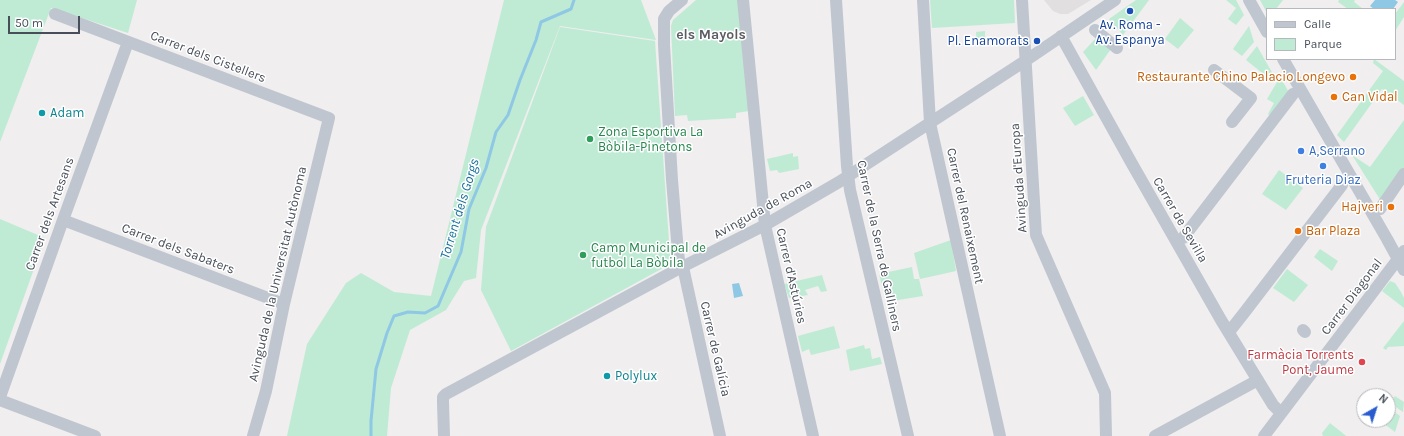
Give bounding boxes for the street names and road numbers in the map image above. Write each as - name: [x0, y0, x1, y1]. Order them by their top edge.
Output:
- street label: Carrer dels Cistellers: [148, 28, 268, 86]
- street label: Avinguda d'Europa: [1007, 123, 1031, 233]
- street label: Carrer del Renaixement: [943, 147, 987, 285]
- street label: Carrer dels Artesans: [22, 155, 78, 273]
- street label: Carrer de la Serra de Galliners: [853, 159, 905, 333]
- street label: Avinguda de la Universitat Autònoma: [246, 165, 310, 383]
- street label: Avinguda de Roma: [711, 175, 815, 243]
- street label: Carrer de Sevilla: [1149, 175, 1211, 265]
- street label: Carrer dels Sabaters: [119, 220, 237, 278]
- street label: Carrer d'Astúries: [772, 227, 810, 325]
- street label: Carrer Diagonal: [1318, 256, 1386, 338]
- street label: Carrer de Galícia: [696, 300, 734, 398]

